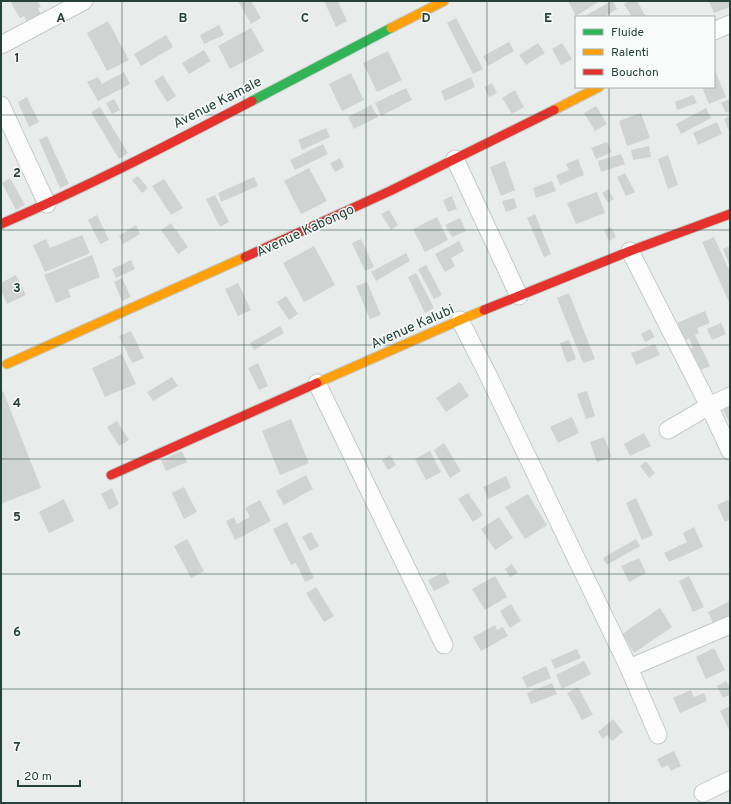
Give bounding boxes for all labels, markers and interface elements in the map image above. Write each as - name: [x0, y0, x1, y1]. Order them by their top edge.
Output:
- text: A: [56, 11, 66, 27]
- text: B: [179, 11, 188, 27]
- text: C: [301, 11, 309, 27]
- text: D: [421, 11, 431, 27]
- text: E: [544, 11, 552, 27]
- legend: [575, 16, 715, 88]
- text: Fluide: [611, 25, 644, 41]
- text: Ralenti: [611, 45, 649, 61]
- text: 1: [14, 51, 20, 67]
- text: Bouchon: [611, 65, 659, 81]
- street label: Avenue Kamale: [171, 74, 265, 133]
- text: 2: [13, 166, 21, 182]
- street label: Avenue Kabongo: [254, 201, 357, 261]
- text: 3: [13, 281, 21, 297]
- street label: Avenue Kalubi: [368, 301, 457, 353]
- text: 4: [13, 396, 21, 412]
- text: 5: [13, 510, 21, 526]
- text: 6: [13, 625, 21, 641]
- text: 7: [14, 740, 21, 756]
- scale bar: [18, 762, 80, 788]
- text: 20 m: [24, 769, 52, 785]

